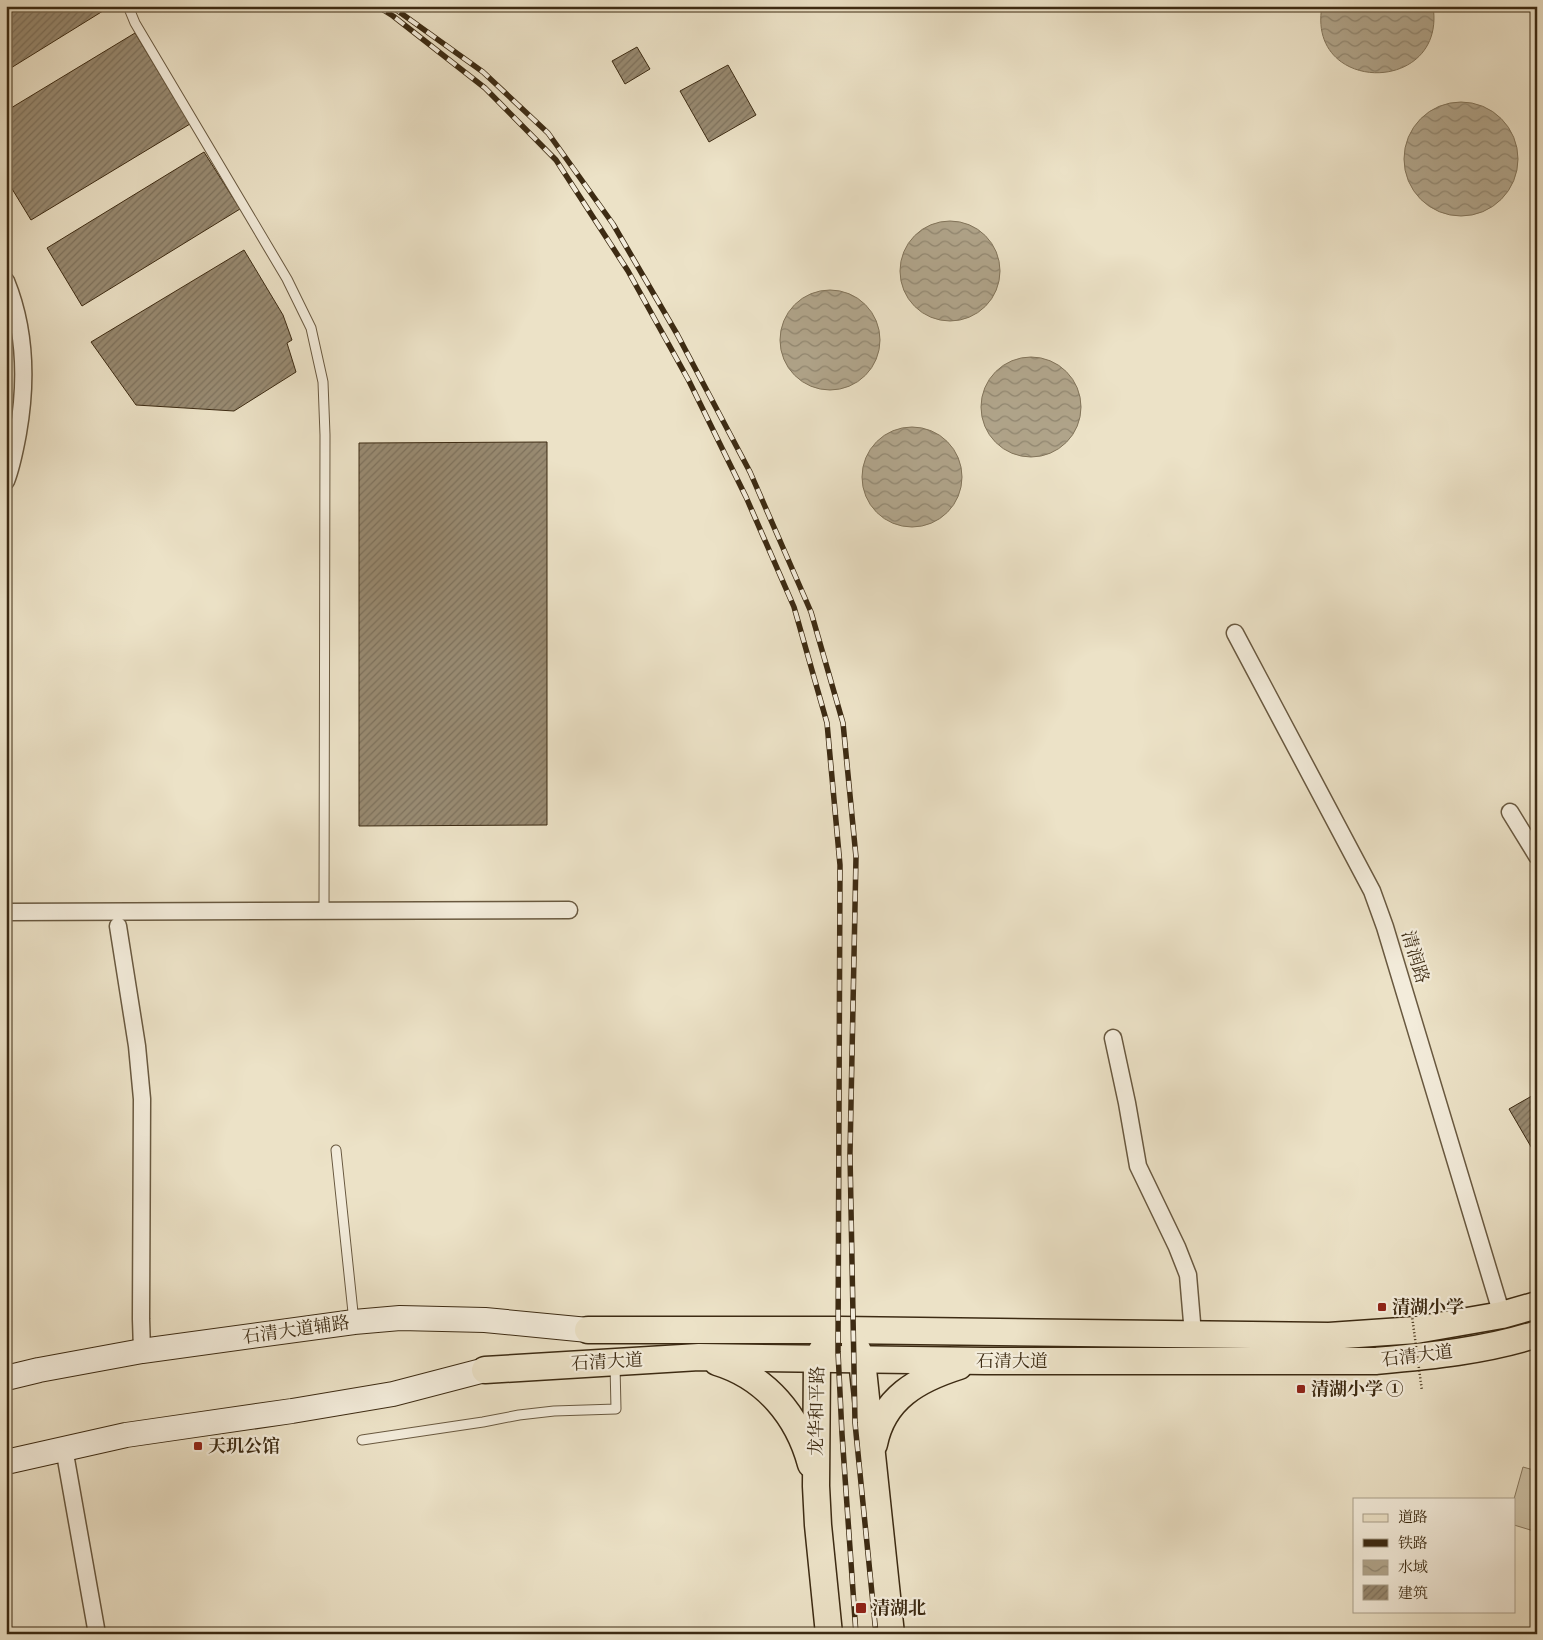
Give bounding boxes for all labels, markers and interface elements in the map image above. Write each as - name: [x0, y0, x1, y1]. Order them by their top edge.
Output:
- street label: 清润路: [1396, 928, 1434, 986]
- place label: 清湖小学: [1392, 1296, 1464, 1319]
- marker: 清湖小学: [1376, 1301, 1388, 1313]
- street label: 石清大道辅路: [241, 1311, 351, 1349]
- street label: 石清大道: [1380, 1340, 1454, 1372]
- street label: 石清大道: [570, 1349, 644, 1375]
- street label: 石清大道: [976, 1350, 1048, 1373]
- street label: 龙华和平路: [805, 1366, 829, 1456]
- place label: 清湖小学 ①: [1311, 1378, 1404, 1401]
- marker: 清湖小学 ①: [1295, 1383, 1307, 1395]
- place label: 天玑公馆: [208, 1435, 280, 1458]
- marker: 天玑公馆: [192, 1440, 204, 1452]
- legend: [1353, 1498, 1516, 1612]
- text: 道路: [1398, 1508, 1428, 1527]
- text: 铁路: [1398, 1534, 1428, 1553]
- text: 水域: [1398, 1558, 1428, 1577]
- text: 建筑: [1398, 1584, 1428, 1603]
- place label: 清湖北: [872, 1597, 926, 1620]
- marker: 清湖北: [854, 1601, 868, 1615]

